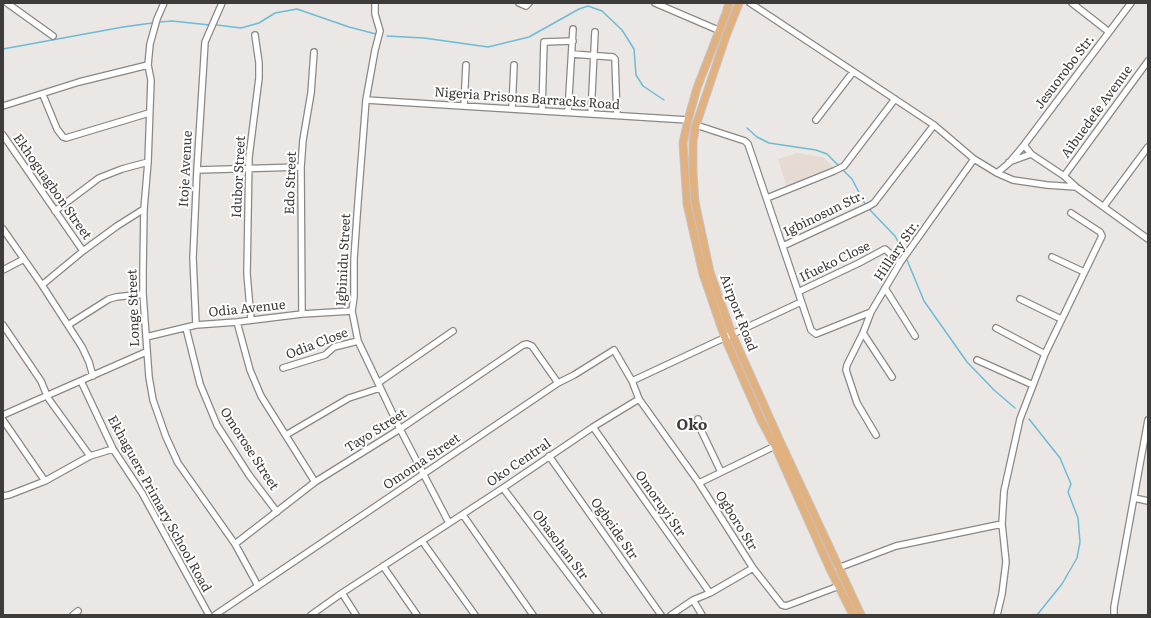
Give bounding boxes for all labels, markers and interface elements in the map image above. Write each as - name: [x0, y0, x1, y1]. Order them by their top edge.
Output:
- street label: Jesuorobo Str.: [1032, 32, 1098, 112]
- street label: Aibuedefe Avenue: [1058, 63, 1136, 161]
- street label: Nigeria Prisons Barracks Road: [434, 85, 620, 113]
- street label: Itoje Avenue: [176, 130, 196, 208]
- street label: Ekhoguagbon Street: [10, 131, 94, 243]
- street label: Idubor Street: [229, 136, 249, 218]
- street label: Edo Street: [282, 151, 300, 215]
- street label: Igbinosun Str.: [781, 188, 867, 240]
- street label: Igbinidu Street: [334, 213, 354, 307]
- street label: Hillary Str.: [871, 218, 923, 284]
- street label: Ifueko Close: [797, 238, 873, 286]
- street label: Longe Street: [125, 269, 143, 347]
- street label: Airport Road: [716, 272, 760, 354]
- street label: Odia Avenue: [208, 297, 286, 321]
- street label: Odia Close: [284, 325, 350, 363]
- street label: Omorose Street: [216, 405, 282, 493]
- street label: Tayo Street: [342, 406, 410, 456]
- street label: Ekhaguere Primary School Road: [104, 413, 214, 595]
- district label: Oko: [677, 417, 707, 435]
- street label: Omoma Street: [381, 431, 463, 493]
- street label: Oko Central: [484, 436, 554, 490]
- street label: Omoruyi Str: [632, 468, 688, 540]
- street label: Ogboro Str: [712, 488, 760, 554]
- street label: Ogbeide Str: [587, 495, 641, 563]
- street label: Obasohan Str: [529, 507, 591, 583]

